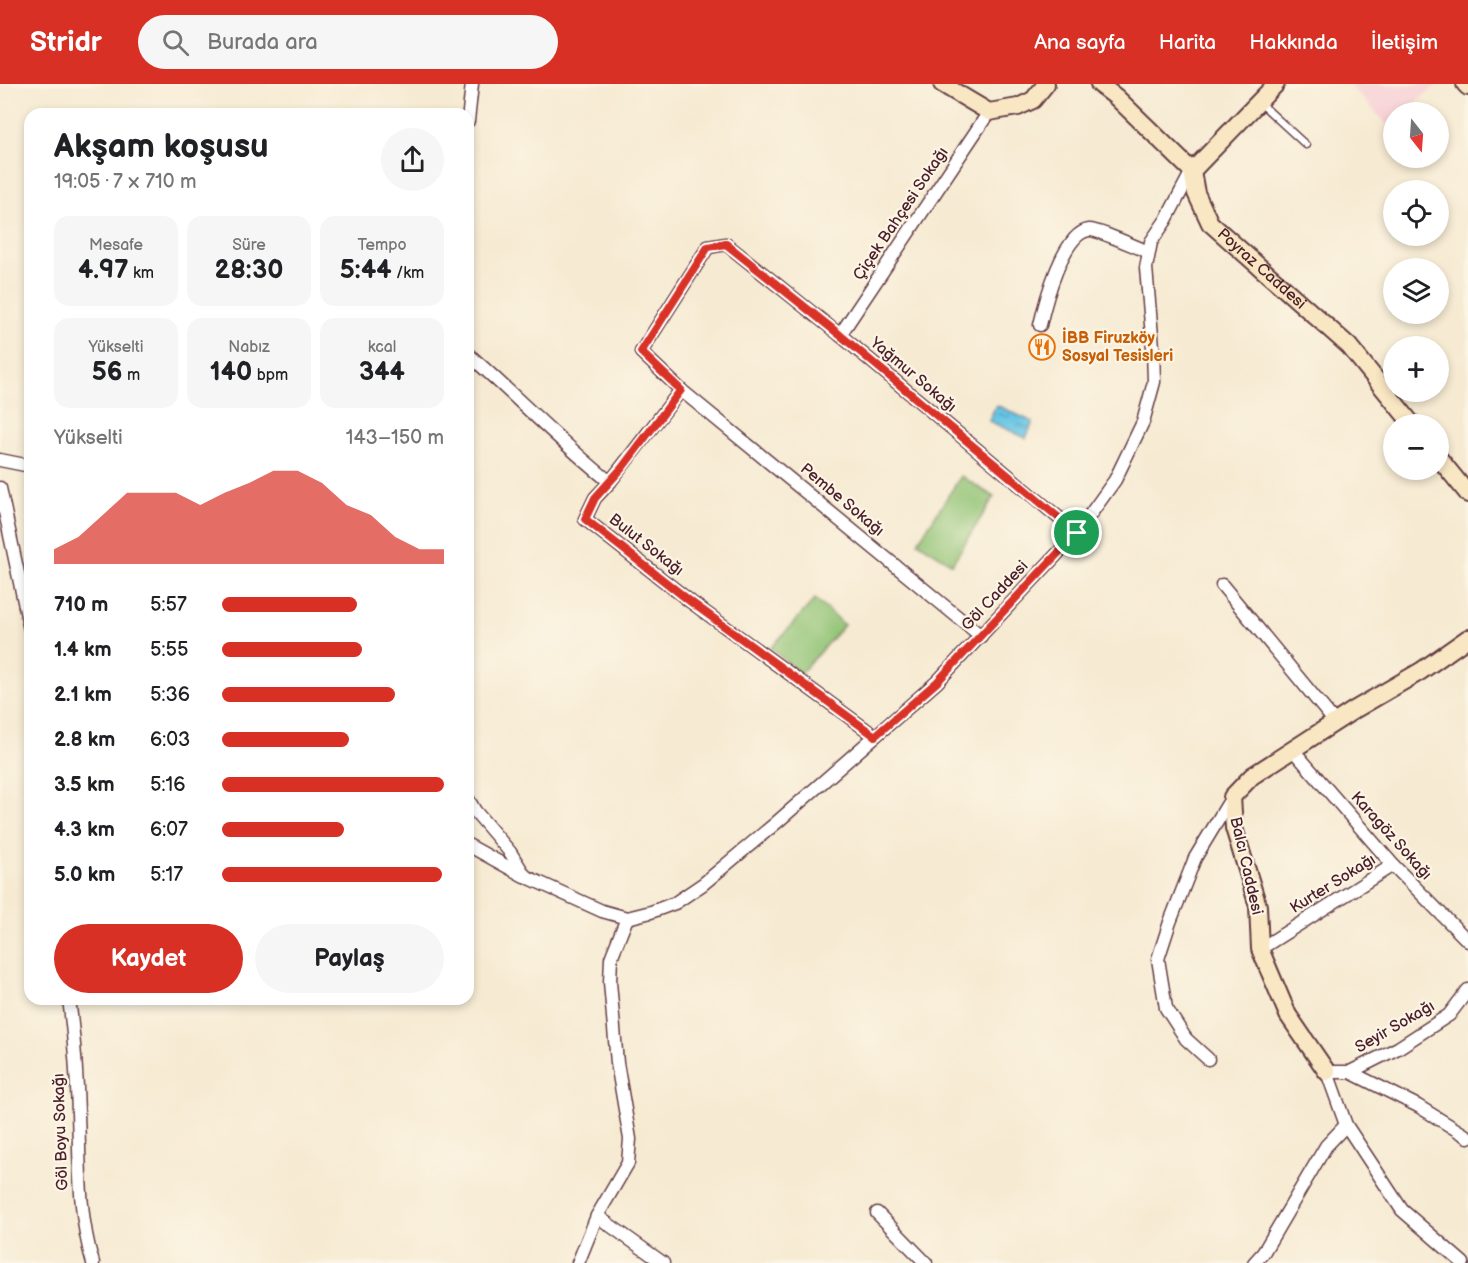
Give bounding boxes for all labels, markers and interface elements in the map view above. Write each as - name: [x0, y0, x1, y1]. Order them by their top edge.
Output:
- search box: [138, 15, 558, 69]
- text: Stridr: [30, 26, 102, 59]
- icon: search: [159, 26, 192, 59]
- text: Burada ara: [207, 29, 318, 56]
- text: Ana sayfa: [1034, 30, 1126, 55]
- text: Harita: [1159, 30, 1216, 55]
- text: Hakkında: [1249, 30, 1338, 55]
- text: İletişim: [1371, 30, 1438, 55]
- north arrow: [1383, 102, 1449, 168]
- map controls: [1383, 102, 1449, 480]
- text: Akşam koşusu: [54, 127, 269, 167]
- button: share: [381, 128, 444, 191]
- street label: Çiçek Bahçesi Sokağı: [849, 144, 953, 284]
- text: 19:05 · 7 × 710 m: [54, 170, 197, 194]
- button: locate: [1383, 180, 1449, 246]
- street label: Poyraz Caddesi: [1213, 225, 1310, 313]
- text: Mesafe: [89, 236, 143, 255]
- text: Süre: [232, 236, 266, 255]
- text: Tempo: [357, 236, 407, 255]
- text: 4.97: [78, 255, 129, 286]
- text: 28:30: [215, 255, 283, 286]
- text: 5:44: [340, 255, 392, 286]
- button: layers: [1383, 258, 1449, 324]
- text: km: [129, 264, 154, 283]
- text: /km: [392, 264, 424, 283]
- place label: İBB Firuzköy Sosyal Tesisleri: [1062, 327, 1173, 366]
- restaurant icon: İBB Firuzköy Sosyal Tesisleri: [1027, 332, 1057, 362]
- street label: Yağmur Sokağı: [865, 333, 960, 417]
- button: +: [1383, 336, 1449, 402]
- text: Yükselti: [88, 338, 144, 357]
- text: Nabız: [228, 338, 270, 357]
- text: kcal: [368, 338, 396, 357]
- text: 56: [92, 357, 123, 388]
- text: 140: [210, 357, 252, 388]
- text: 344: [359, 357, 405, 388]
- text: m: [123, 366, 140, 385]
- text: bpm: [252, 366, 288, 385]
- button: −: [1383, 414, 1449, 480]
- text: Yükselti: [54, 426, 123, 450]
- text: 143–150 m: [346, 426, 444, 450]
- street label: Pembe Sokağı: [796, 460, 888, 540]
- pin: [1051, 507, 1102, 558]
- street label: Bulut Sokağı: [605, 510, 687, 580]
- icon: arrive: [1060, 516, 1093, 549]
- street label: Göl Caddesi: [958, 557, 1032, 635]
- text: 710 m: [54, 593, 108, 617]
- text: 5:57: [150, 593, 187, 617]
- text: 1.4 km: [54, 638, 112, 662]
- text: 5:55: [150, 638, 188, 662]
- text: 2.1 km: [54, 683, 112, 707]
- text: 5:36: [150, 683, 190, 707]
- text: 2.8 km: [54, 728, 115, 752]
- text: 6:03: [150, 728, 190, 752]
- text: 3.5 km: [54, 773, 115, 797]
- text: 5:16: [150, 773, 185, 797]
- street label: Karagöz Sokağı: [1346, 788, 1436, 884]
- street label: Balcı Caddesi: [1225, 815, 1267, 917]
- text: 4.3 km: [54, 818, 115, 842]
- text: 6:07: [150, 818, 188, 842]
- street label: Kurter Sokağı: [1287, 850, 1379, 918]
- text: 5.0 km: [54, 863, 115, 887]
- text: 5:17: [150, 863, 183, 887]
- button: Kaydet: [54, 924, 243, 993]
- button: Paylaş: [255, 924, 444, 993]
- street label: Seyir Sokağı: [1352, 997, 1438, 1057]
- street label: Göl Boyu Sokağı: [49, 1073, 73, 1191]

